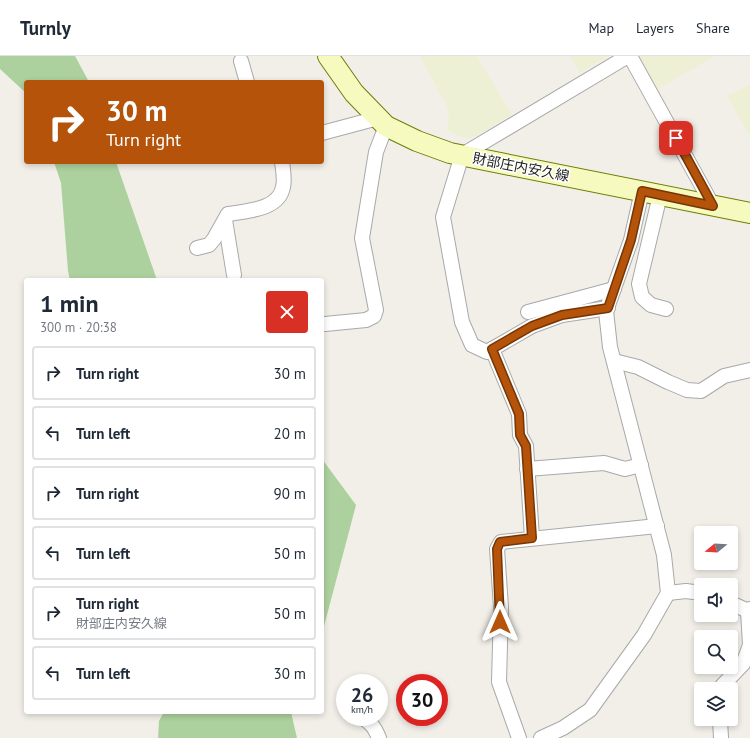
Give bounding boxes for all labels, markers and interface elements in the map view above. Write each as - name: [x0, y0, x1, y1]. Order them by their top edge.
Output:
- text: Turnly: [20, 16, 71, 40]
- text: Map: [588, 19, 614, 37]
- text: Layers: [636, 19, 674, 37]
- text: Share: [696, 19, 730, 37]
- text: 30 m: [106, 92, 167, 129]
- icon: right: [40, 96, 92, 148]
- pin: [659, 121, 693, 155]
- icon: arrive: [665, 127, 687, 149]
- text: Turn right: [106, 128, 181, 151]
- street label: 財部庄内安久線: [471, 149, 571, 185]
- text: 1 min: [40, 288, 99, 319]
- button: close: [266, 291, 308, 333]
- text: 300 m · 20:38: [40, 319, 117, 336]
- icon: right: [42, 362, 64, 384]
- text: Turn right: [76, 364, 139, 383]
- text: 30 m: [273, 364, 306, 383]
- icon: left: [42, 422, 64, 444]
- text: Turn left: [76, 424, 130, 443]
- text: 20 m: [273, 424, 306, 443]
- icon: right: [42, 482, 64, 504]
- text: Turn right: [76, 484, 139, 503]
- text: 90 m: [273, 484, 306, 503]
- north arrow: [694, 526, 738, 570]
- map controls: [694, 526, 738, 726]
- icon: left: [42, 542, 64, 564]
- text: Turn left: [76, 544, 130, 563]
- text: 50 m: [273, 544, 306, 563]
- button: sound: [694, 578, 738, 622]
- text: Turn right: [76, 594, 139, 613]
- position arrow: [479, 601, 521, 643]
- icon: right: [42, 602, 64, 624]
- text: 50 m: [273, 604, 306, 623]
- text: 財部庄内安久線: [76, 615, 167, 632]
- button: search: [694, 630, 738, 674]
- icon: left: [42, 662, 64, 684]
- text: Turn left: [76, 664, 130, 683]
- text: 30 m: [273, 664, 306, 683]
- speed limit sign: 30: [396, 674, 448, 726]
- text: 26: [351, 682, 373, 708]
- button: layers: [694, 682, 738, 726]
- text: km/h: [351, 703, 373, 716]

